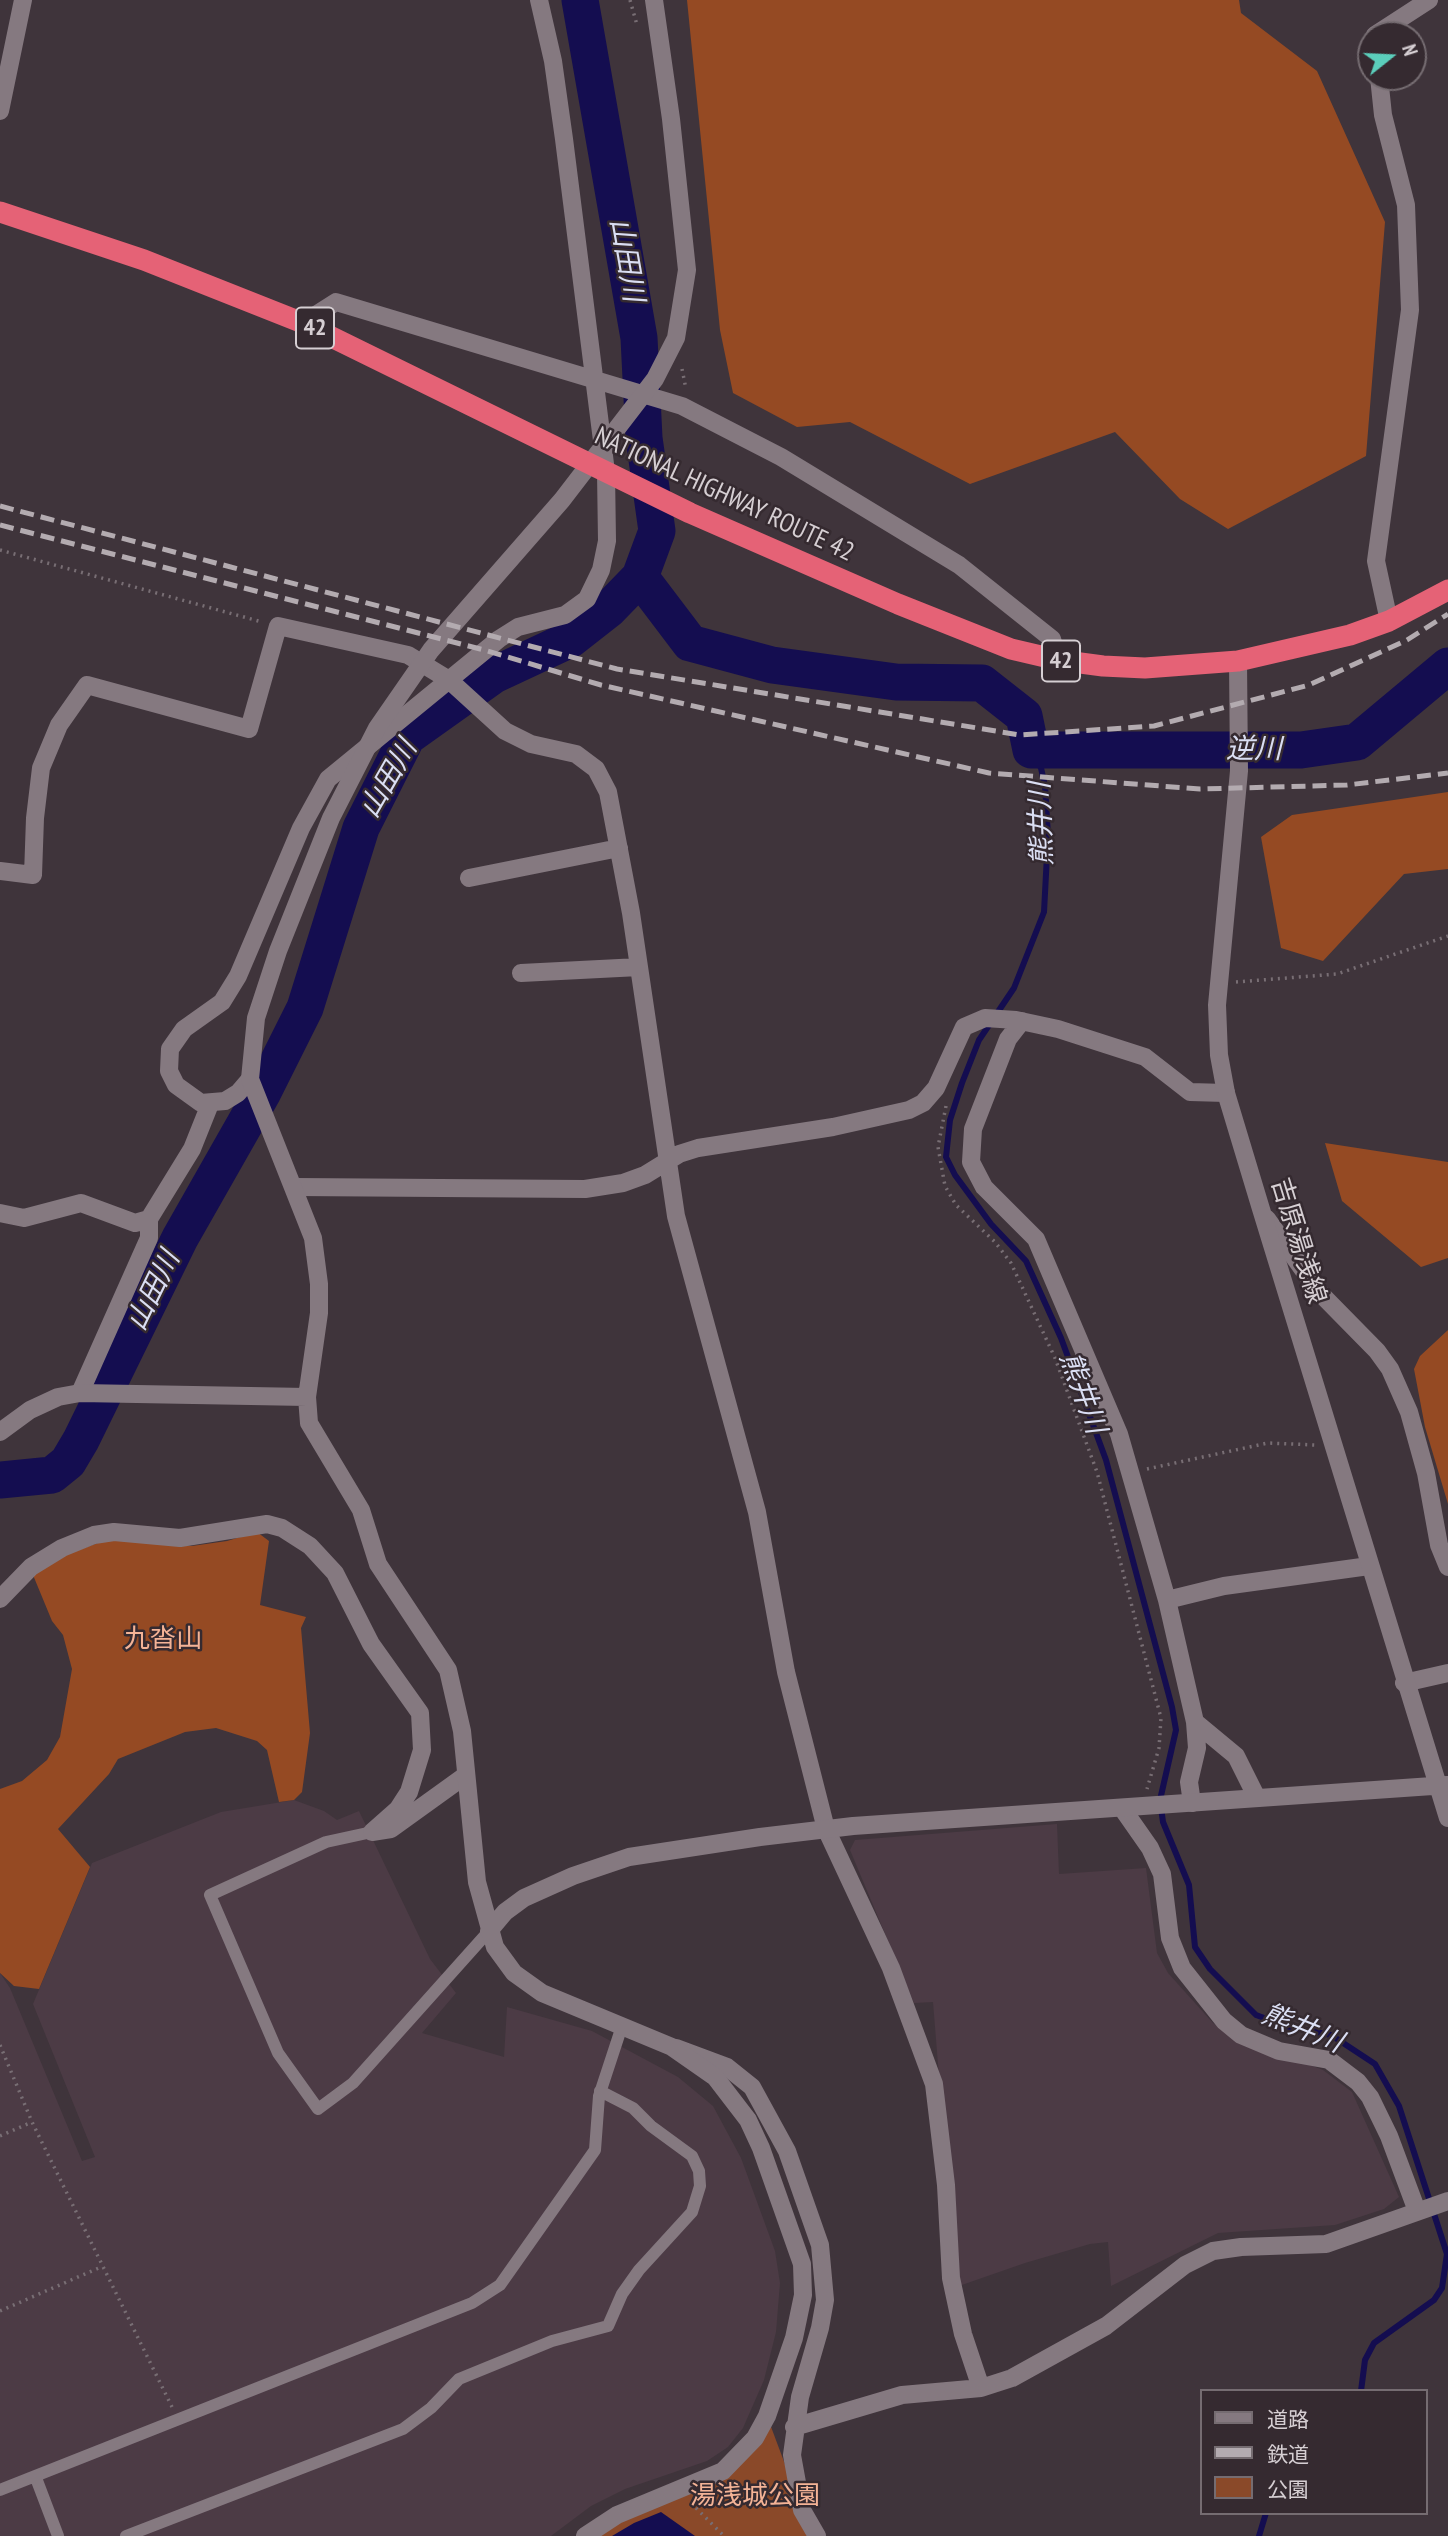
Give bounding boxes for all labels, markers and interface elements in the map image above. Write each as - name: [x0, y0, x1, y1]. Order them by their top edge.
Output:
- north arrow: [1357, 21, 1427, 91]
- text: N: [1397, 42, 1423, 59]
- water label: 山田川: [602, 216, 650, 304]
- road number: 42: [296, 307, 334, 348]
- street label: NATIONAL HIGHWAY ROUTE 42: [589, 421, 859, 569]
- road number: 42: [1042, 640, 1080, 682]
- water label: 逆川: [1226, 733, 1282, 767]
- water label: 山田川: [353, 734, 425, 824]
- water label: 熊井川: [1024, 781, 1060, 867]
- street label: 吉原湯浅線: [1264, 1174, 1332, 1308]
- water label: 山田川: [120, 1246, 188, 1336]
- water label: 熊井川: [1052, 1348, 1112, 1438]
- park label: 九沓山: [124, 1624, 202, 1656]
- water label: 熊井川: [1257, 1998, 1347, 2060]
- legend: [1200, 2389, 1427, 2515]
- text: 道路: [1267, 2406, 1309, 2433]
- text: 鉄道: [1267, 2441, 1309, 2468]
- text: 公園: [1267, 2476, 1309, 2503]
- park label: 湯浅城公園: [690, 2481, 820, 2513]

